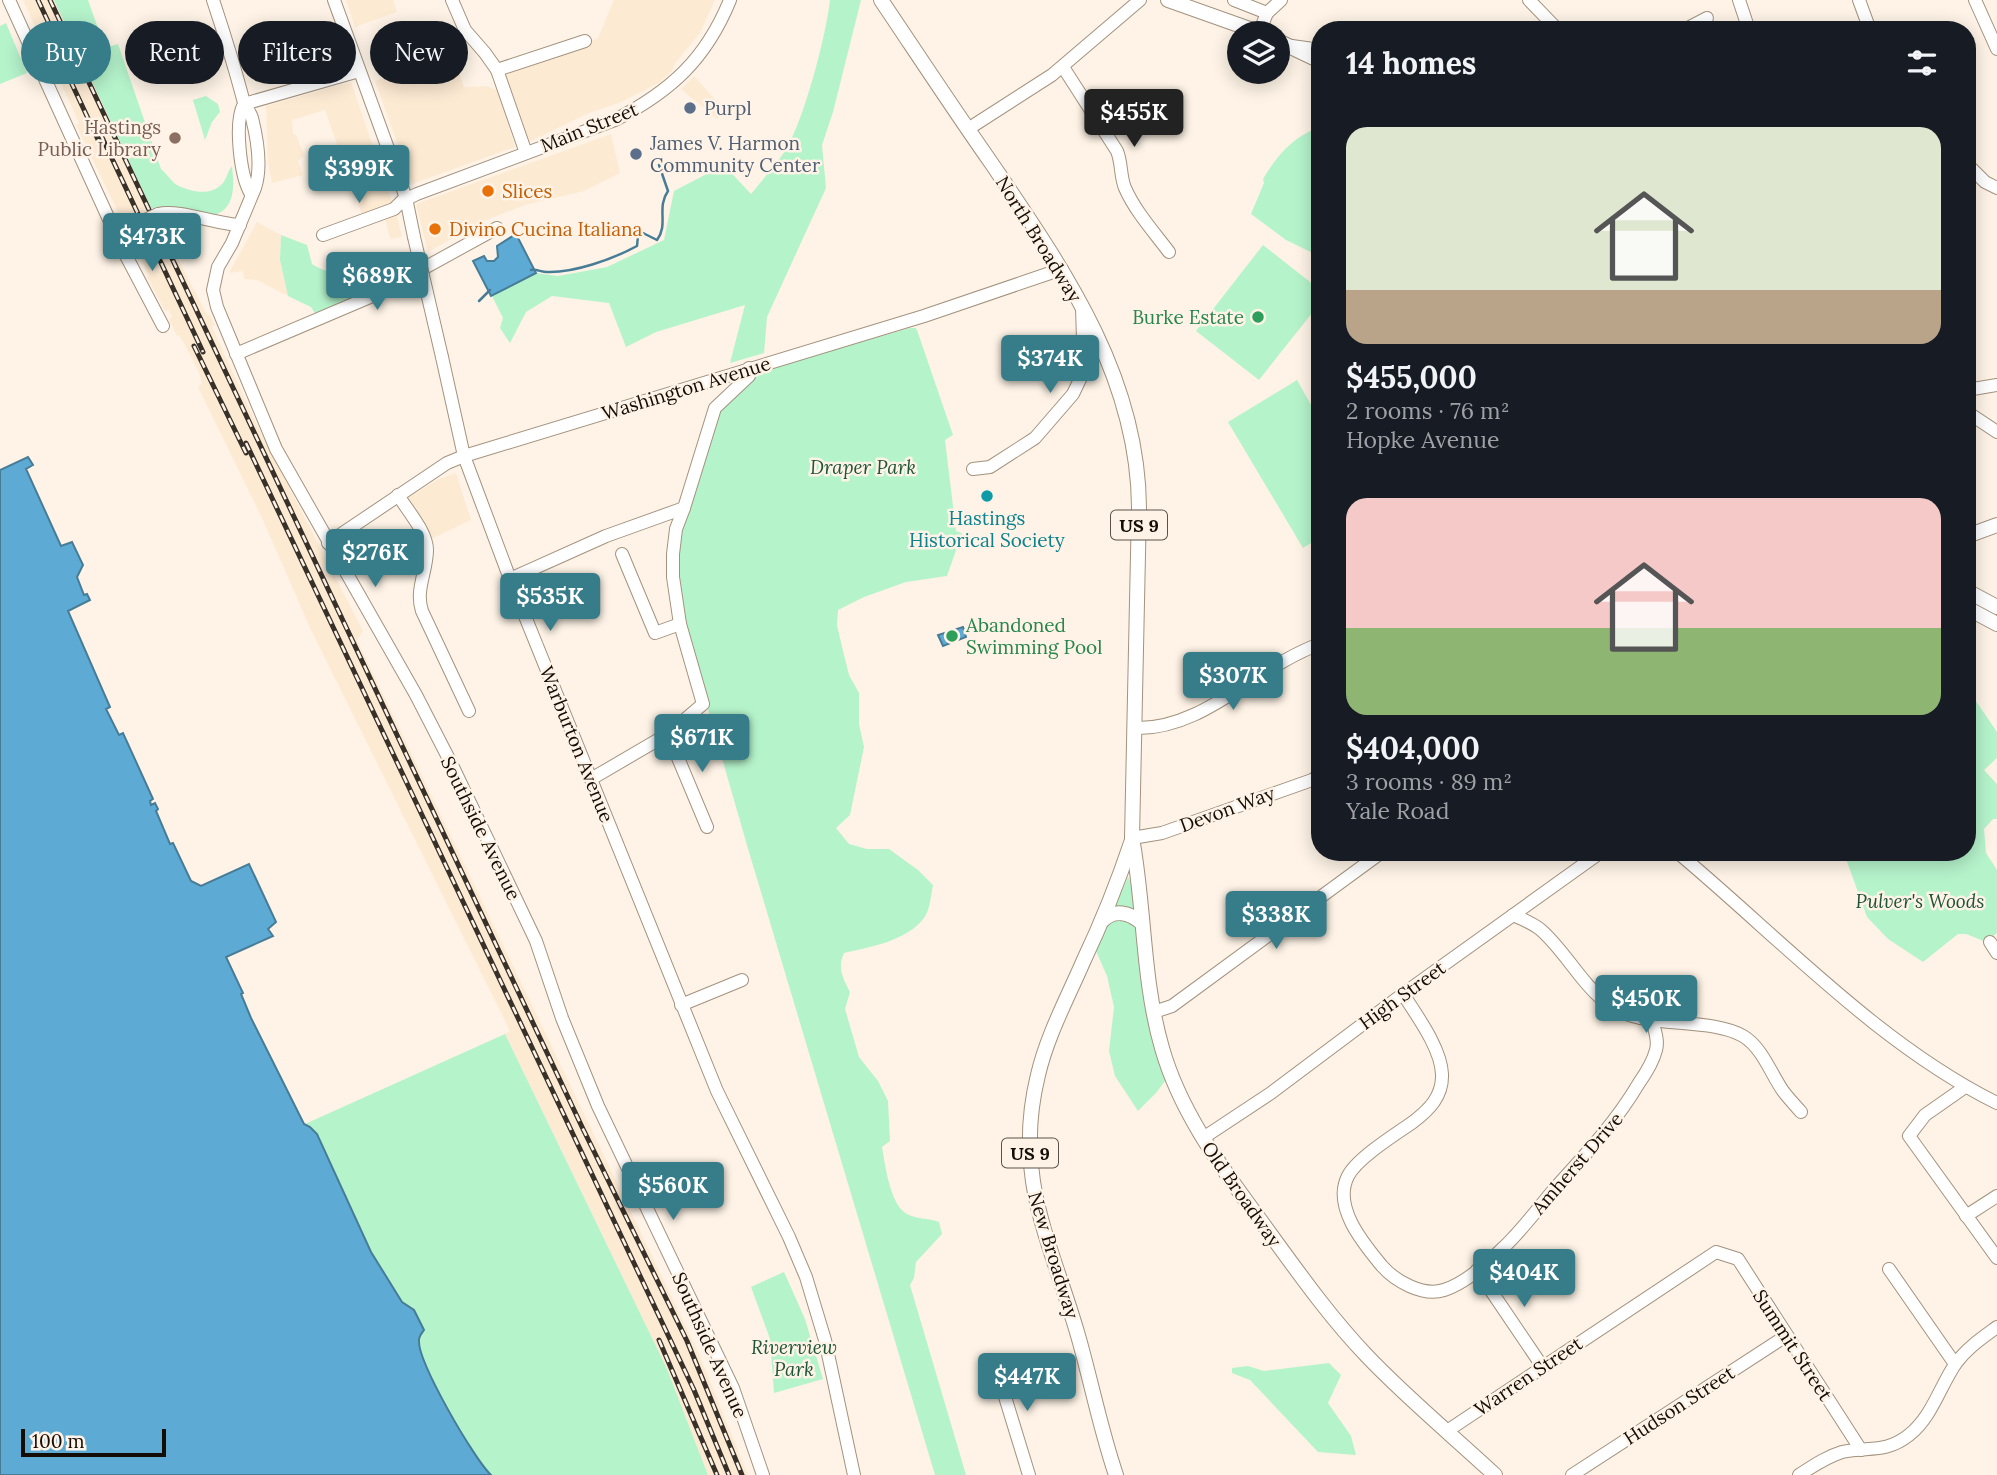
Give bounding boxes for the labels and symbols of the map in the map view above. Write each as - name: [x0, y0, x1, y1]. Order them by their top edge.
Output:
- pin: $455K: [1085, 90, 1183, 149]
- street label: Main Street: [537, 96, 642, 157]
- place label: Purpl: [704, 96, 752, 120]
- marker: Purpl: [682, 100, 698, 116]
- place label: Hastings Public Library: [38, 115, 161, 161]
- marker: Hastings Public Library: [167, 130, 183, 146]
- place label: James V. Harmon Community Center: [649, 131, 821, 177]
- pin: $399K: [310, 146, 408, 205]
- marker: James V. Harmon Community Center: [628, 146, 644, 162]
- street label: North Broadway: [991, 172, 1087, 306]
- place label: Slices: [502, 179, 553, 203]
- marker: Slices: [480, 183, 496, 199]
- pin: $473K: [103, 214, 201, 273]
- place label: Divino Cucina Italiana: [449, 217, 643, 241]
- marker: Divino Cucina Italiana: [427, 221, 443, 237]
- pin: $689K: [328, 252, 426, 312]
- place label: Burke Estate: [1132, 305, 1244, 329]
- marker: Burke Estate: [1250, 309, 1266, 325]
- pin: $374K: [1001, 336, 1099, 395]
- street label: Washington Avenue: [599, 351, 773, 425]
- park label: Draper Park: [810, 455, 916, 479]
- marker: Hastings Historical Society: [979, 488, 995, 504]
- place label: Hastings Historical Society: [909, 506, 1065, 552]
- road number: US 9: [1111, 510, 1167, 540]
- pin: $276K: [326, 530, 424, 589]
- pin: $535K: [501, 574, 599, 633]
- place label: Abandoned Swimming Pool: [965, 613, 1102, 659]
- marker: Abandoned Swimming Pool: [944, 628, 960, 644]
- pin: $307K: [1184, 652, 1282, 712]
- street label: Warburton Avenue: [535, 662, 619, 826]
- pin: $671K: [653, 714, 751, 774]
- street label: Southside Avenue: [436, 752, 526, 904]
- street label: Devon Way: [1176, 781, 1278, 837]
- park label: Pulver's Woods: [1856, 889, 1984, 913]
- pin: $338K: [1227, 892, 1325, 951]
- street label: High Street: [1354, 955, 1451, 1034]
- pin: $450K: [1597, 976, 1695, 1035]
- street label: Amherst Drive: [1525, 1107, 1628, 1220]
- street label: Old Broadway: [1197, 1137, 1287, 1251]
- road number: US 9: [1002, 1138, 1058, 1168]
- pin: $560K: [624, 1162, 722, 1222]
- street label: New Broadway: [1023, 1189, 1085, 1321]
- pin: $404K: [1475, 1250, 1573, 1309]
- street label: Southside Avenue: [667, 1268, 753, 1422]
- street label: Summit Street: [1748, 1285, 1838, 1406]
- street label: Warren Street: [1469, 1331, 1587, 1421]
- park label: Riverview Park: [751, 1335, 837, 1381]
- pin: $447K: [978, 1354, 1076, 1413]
- street label: Hudson Street: [1619, 1360, 1740, 1450]
- scale bar: [21, 1426, 166, 1458]

